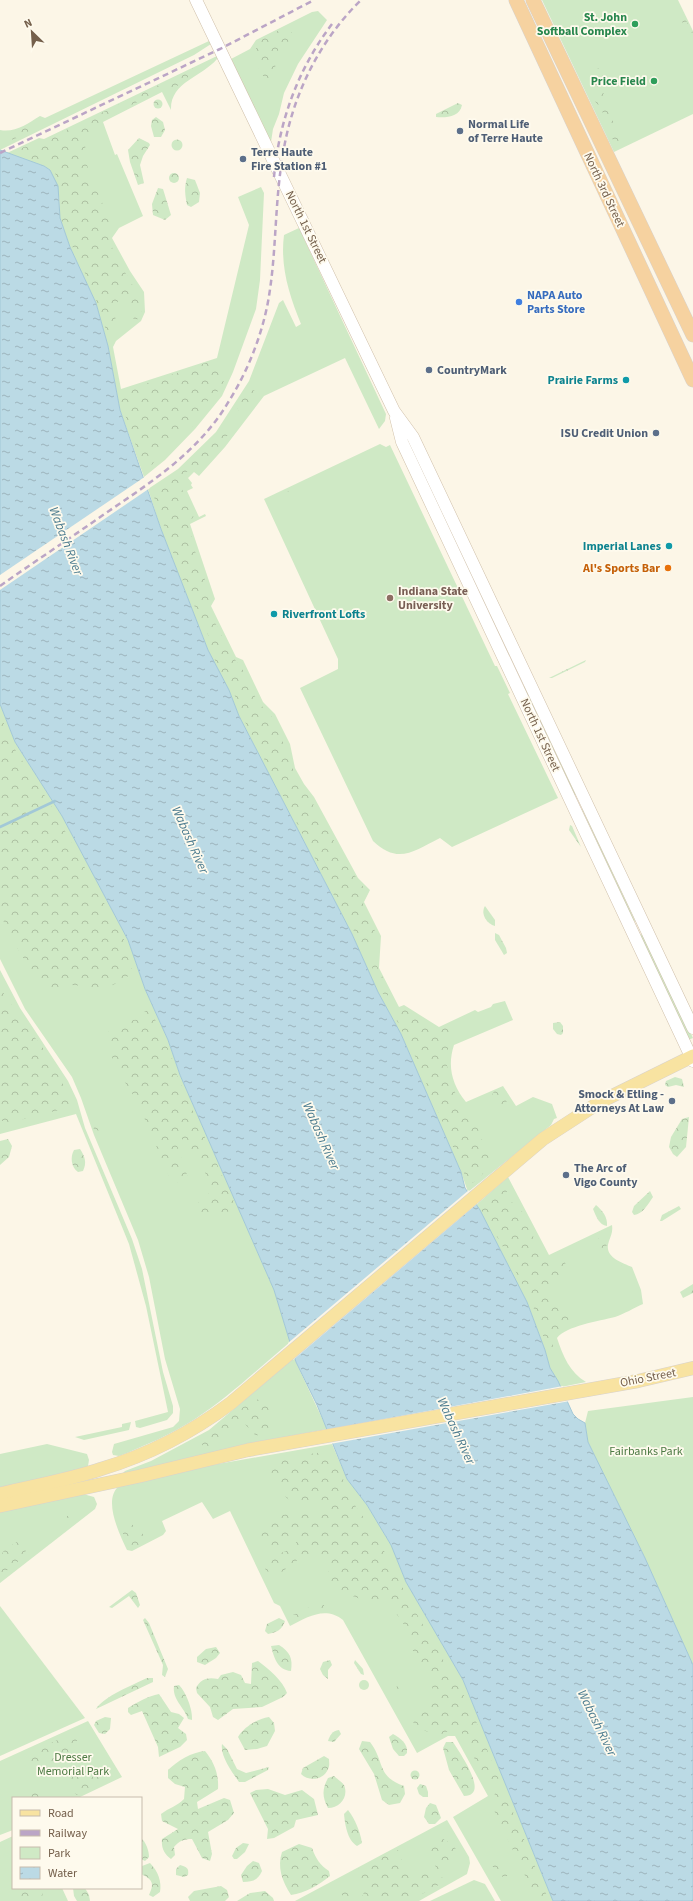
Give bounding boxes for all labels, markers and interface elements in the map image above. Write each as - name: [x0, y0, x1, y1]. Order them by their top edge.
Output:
- place label: St. John Softball Complex: [537, 9, 627, 40]
- north arrow: [12, 12, 52, 52]
- text: N: [21, 15, 34, 32]
- marker: St. John Softball Complex: [630, 19, 640, 29]
- place label: Price Field: [591, 73, 646, 90]
- marker: Price Field: [649, 76, 659, 86]
- place label: Normal Life of Terre Haute: [468, 116, 543, 147]
- marker: Normal Life of Terre Haute: [455, 126, 465, 136]
- place label: Terre Haute Fire Station #1: [251, 144, 327, 175]
- street label: North 3rd Street: [579, 150, 629, 230]
- marker: Terre Haute Fire Station #1: [238, 154, 248, 164]
- street label: North 1st Street: [281, 188, 331, 266]
- place label: NAPA Auto Parts Store: [527, 287, 585, 318]
- marker: NAPA Auto Parts Store: [514, 297, 524, 307]
- place label: CountryMark: [437, 362, 507, 379]
- marker: CountryMark: [424, 365, 434, 375]
- place label: Prairie Farms: [548, 372, 618, 389]
- marker: Prairie Farms: [621, 375, 631, 385]
- place label: ISU Credit Union: [561, 425, 648, 442]
- marker: ISU Credit Union: [651, 428, 661, 438]
- water label: Wabash River: [45, 504, 88, 578]
- place label: Imperial Lanes: [583, 538, 661, 555]
- marker: Imperial Lanes: [664, 541, 674, 551]
- place label: Al's Sports Bar: [582, 560, 660, 577]
- marker: Al's Sports Bar: [663, 563, 673, 573]
- place label: Indiana State University: [398, 583, 468, 614]
- marker: Indiana State University: [385, 593, 395, 603]
- place label: Riverfront Lofts: [282, 606, 365, 623]
- marker: Riverfront Lofts: [269, 609, 279, 619]
- street label: North 1st Street: [516, 696, 564, 774]
- water label: Wabash River: [167, 803, 213, 877]
- place label: Smock & Etling - Attorneys At Law: [574, 1086, 665, 1117]
- marker: Smock & Etling - Attorneys At Law: [667, 1096, 677, 1106]
- water label: Wabash River: [298, 1099, 344, 1173]
- place label: The Arc of Vigo County: [573, 1160, 638, 1191]
- marker: The Arc of Vigo County: [561, 1170, 571, 1180]
- street label: Ohio Street: [619, 1364, 677, 1392]
- water label: Wabash River: [433, 1395, 480, 1468]
- park label: Fairbanks Park: [609, 1443, 683, 1460]
- water label: Wabash River: [573, 1687, 621, 1760]
- park label: Dresser Memorial Park: [37, 1749, 109, 1780]
- legend: [12, 1797, 142, 1889]
- text: Road: [48, 1805, 74, 1822]
- text: Railway: [48, 1825, 87, 1842]
- text: Park: [48, 1845, 70, 1862]
- text: Water: [48, 1865, 78, 1882]

